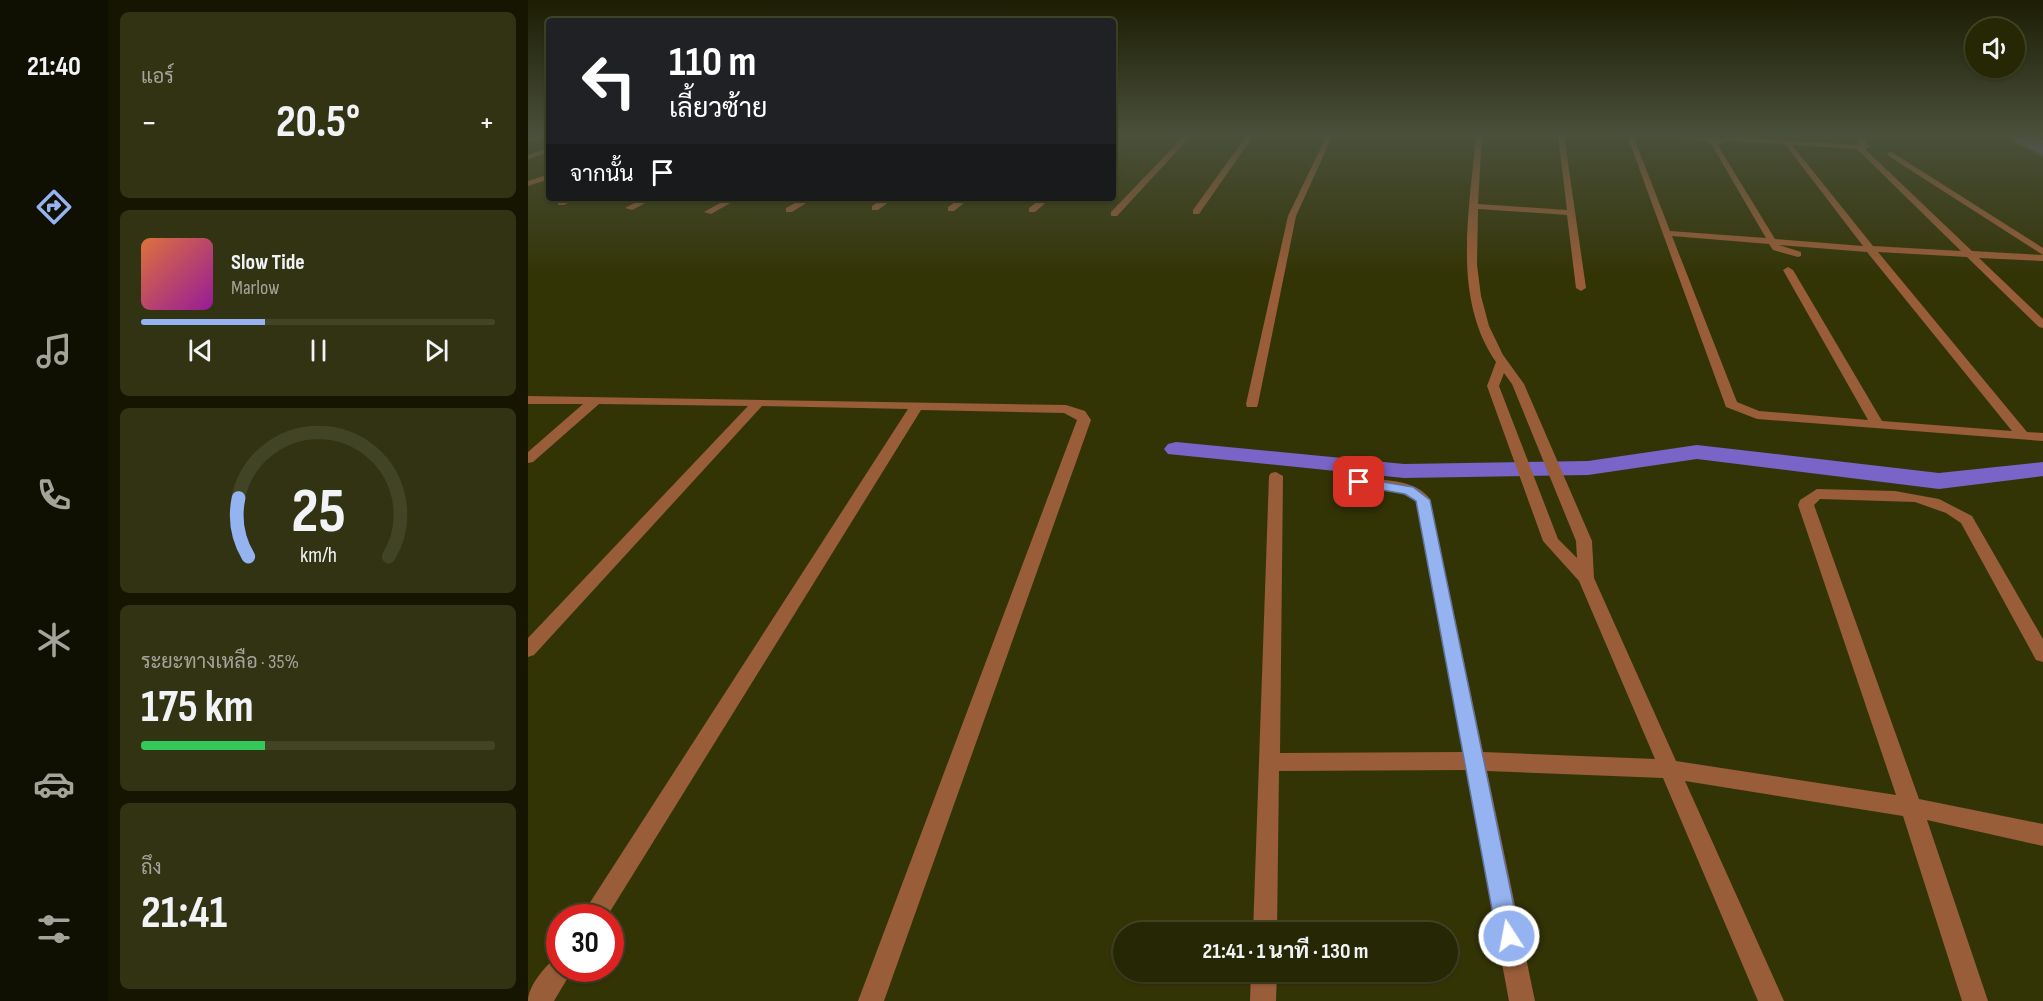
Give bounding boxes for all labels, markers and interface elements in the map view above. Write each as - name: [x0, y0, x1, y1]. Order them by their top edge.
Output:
- map controls: [1965, 18, 2025, 78]
- button: sound: [1965, 18, 2025, 78]
- text: 110 m: [669, 37, 756, 88]
- icon: left: [570, 42, 648, 120]
- text: 21:40: [27, 51, 81, 83]
- text: แอร์: [141, 65, 174, 89]
- text: เลี้ยวซ้าย: [669, 93, 767, 125]
- text: 20.5°: [276, 95, 360, 150]
- text: −: [141, 103, 157, 143]
- text: +: [479, 103, 495, 143]
- icon: arrive: [646, 156, 679, 189]
- text: จากนั้น: [570, 161, 634, 188]
- icon: directions: [33, 186, 75, 228]
- text: Slow Tide: [231, 249, 305, 276]
- text: Marlow: [231, 276, 279, 300]
- icon: music: [33, 330, 75, 372]
- icon: previous: [184, 334, 217, 367]
- icon: pause: [302, 334, 335, 367]
- icon: next: [420, 334, 453, 367]
- pin: [1333, 456, 1384, 507]
- icon: arrive: [1342, 465, 1375, 498]
- icon: phone: [33, 474, 75, 516]
- text: 25: [291, 476, 345, 551]
- text: km/h: [299, 544, 337, 569]
- icon: climate: [33, 619, 75, 661]
- text: ระยะทางเหลือ · 35%: [141, 650, 299, 674]
- text: 175 km: [141, 680, 254, 735]
- icon: car: [33, 763, 75, 805]
- text: ถึง: [141, 856, 162, 880]
- text: 21:41: [141, 886, 227, 941]
- speed limit sign: 30: [546, 904, 624, 982]
- position arrow: [1477, 904, 1541, 968]
- icon: filters: [33, 908, 75, 950]
- text: 21:41 · 1 นาที · 130 m: [1203, 938, 1368, 965]

